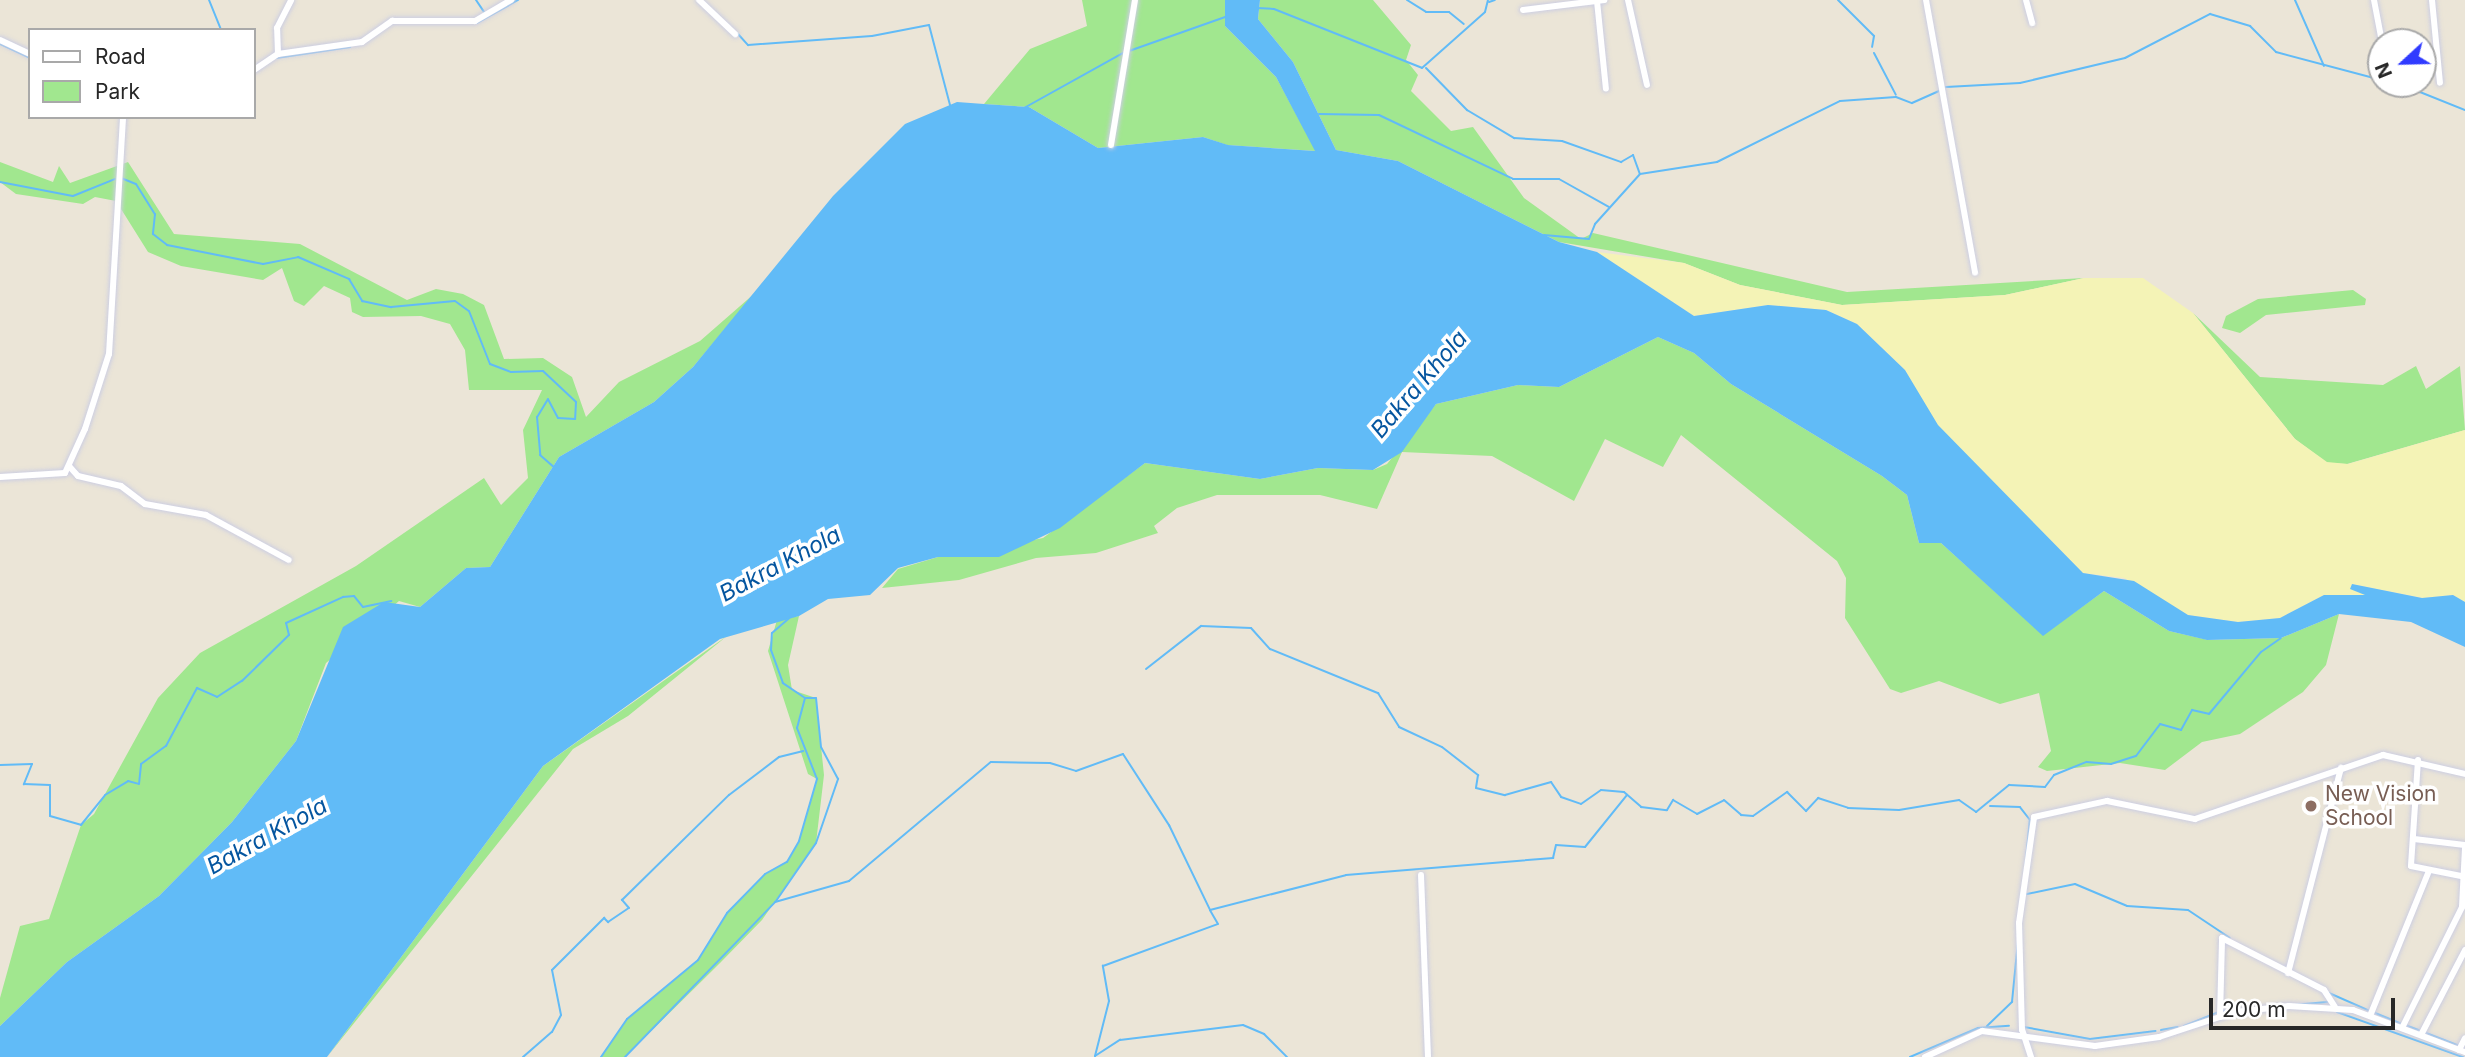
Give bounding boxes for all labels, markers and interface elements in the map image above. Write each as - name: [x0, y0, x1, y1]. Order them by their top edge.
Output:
- legend: [28, 28, 256, 119]
- north arrow: [2367, 28, 2437, 98]
- text: Road: [95, 44, 146, 69]
- text: N: [2371, 59, 2397, 81]
- text: Park: [95, 79, 140, 104]
- water label: Bakra Khola: [1365, 325, 1473, 443]
- water label: Bakra Khola: [715, 521, 845, 607]
- place label: New Vision School: [2325, 781, 2437, 831]
- water label: Bakra Khola: [202, 792, 332, 880]
- marker: New Vision School: [2303, 798, 2319, 814]
- scale bar: [2213, 984, 2398, 1028]
- text: 200 m: [2222, 997, 2286, 1022]

